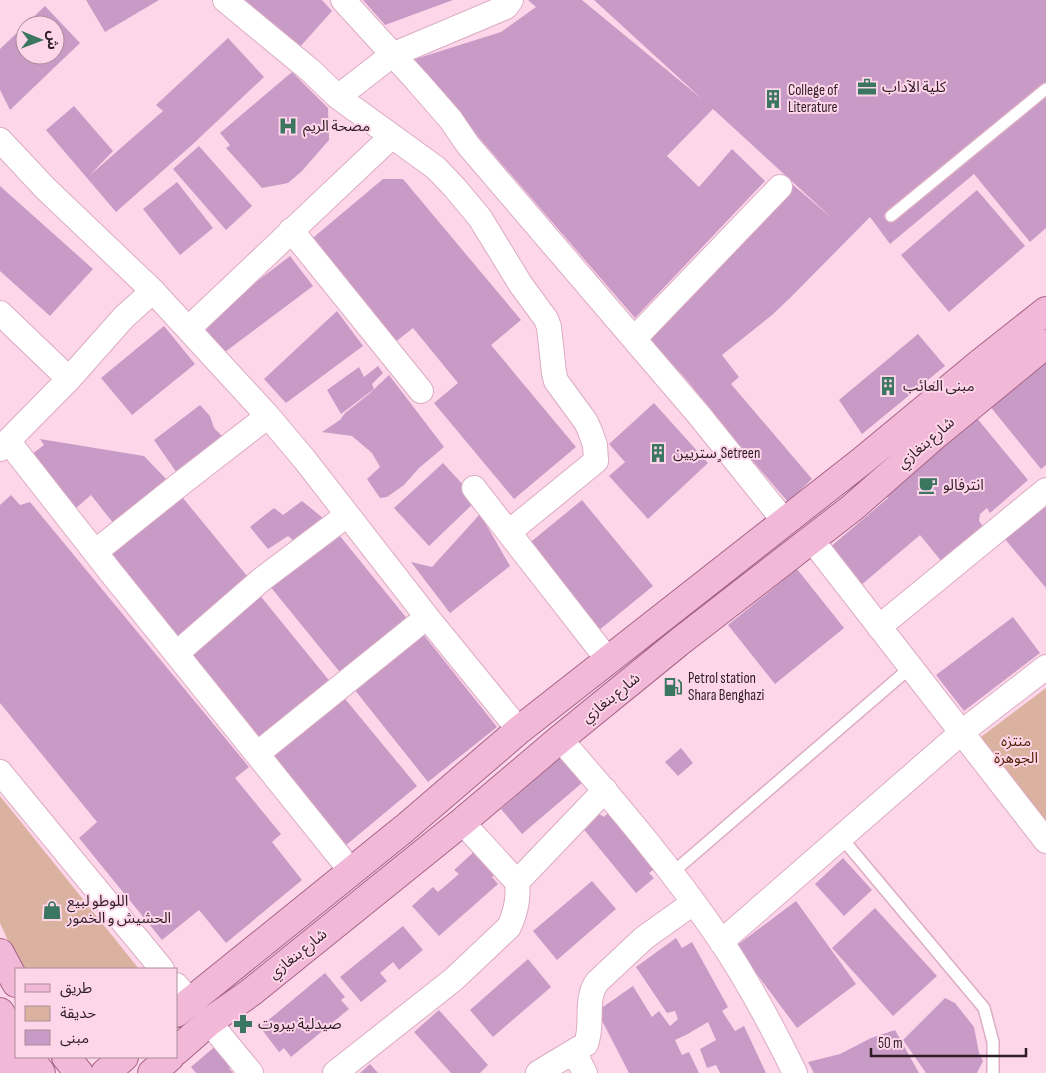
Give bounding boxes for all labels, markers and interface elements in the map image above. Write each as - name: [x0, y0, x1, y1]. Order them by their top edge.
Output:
- north arrow: [15, 15, 65, 65]
- text: ش: [44, 30, 61, 50]
- office icon: كلية الآداب: [856, 76, 878, 98]
- place label: كلية الآداب: [882, 78, 947, 97]
- place label: College of Literature: [788, 81, 838, 117]
- building icon: College of Literature: [762, 88, 784, 110]
- hospital icon: مصحة الريم: [277, 115, 299, 137]
- place label: مصحة الريم: [303, 117, 370, 137]
- building icon: مبنى العائب: [877, 375, 899, 397]
- place label: مبنى العائب: [903, 377, 975, 396]
- street label: شارع بنغازي: [893, 413, 960, 475]
- building icon: ستريين ٍSetreen: [647, 442, 669, 464]
- place label: ستريين ٍSetreen: [673, 444, 760, 463]
- cafe icon: انترفالو: [917, 474, 939, 496]
- place label: انترفالو: [943, 476, 984, 495]
- street label: شارع بنغازي: [578, 668, 646, 729]
- place label: Petrol station Shara Benghazi: [688, 669, 765, 705]
- fuel station icon: Petrol station Shara Benghazi: [662, 676, 684, 698]
- park label: منتزه الجوهرة: [994, 732, 1038, 768]
- place label: اللوطو لبيع الحشيش و الخمور: [66, 892, 171, 928]
- shop icon: اللوطو لبيع الحشيش و الخمور: [41, 899, 63, 921]
- street label: شارع بنغازي: [265, 924, 333, 985]
- legend: [15, 968, 178, 1058]
- text: طريق: [60, 979, 92, 998]
- text: حديقة: [60, 1004, 96, 1023]
- pharmacy icon: صيدلية بيروت: [232, 1013, 254, 1035]
- place label: صيدلية بيروت: [258, 1015, 341, 1034]
- scale bar: [871, 1026, 1026, 1058]
- text: مبنى: [60, 1029, 89, 1048]
- text: 50 m: [878, 1034, 903, 1053]

